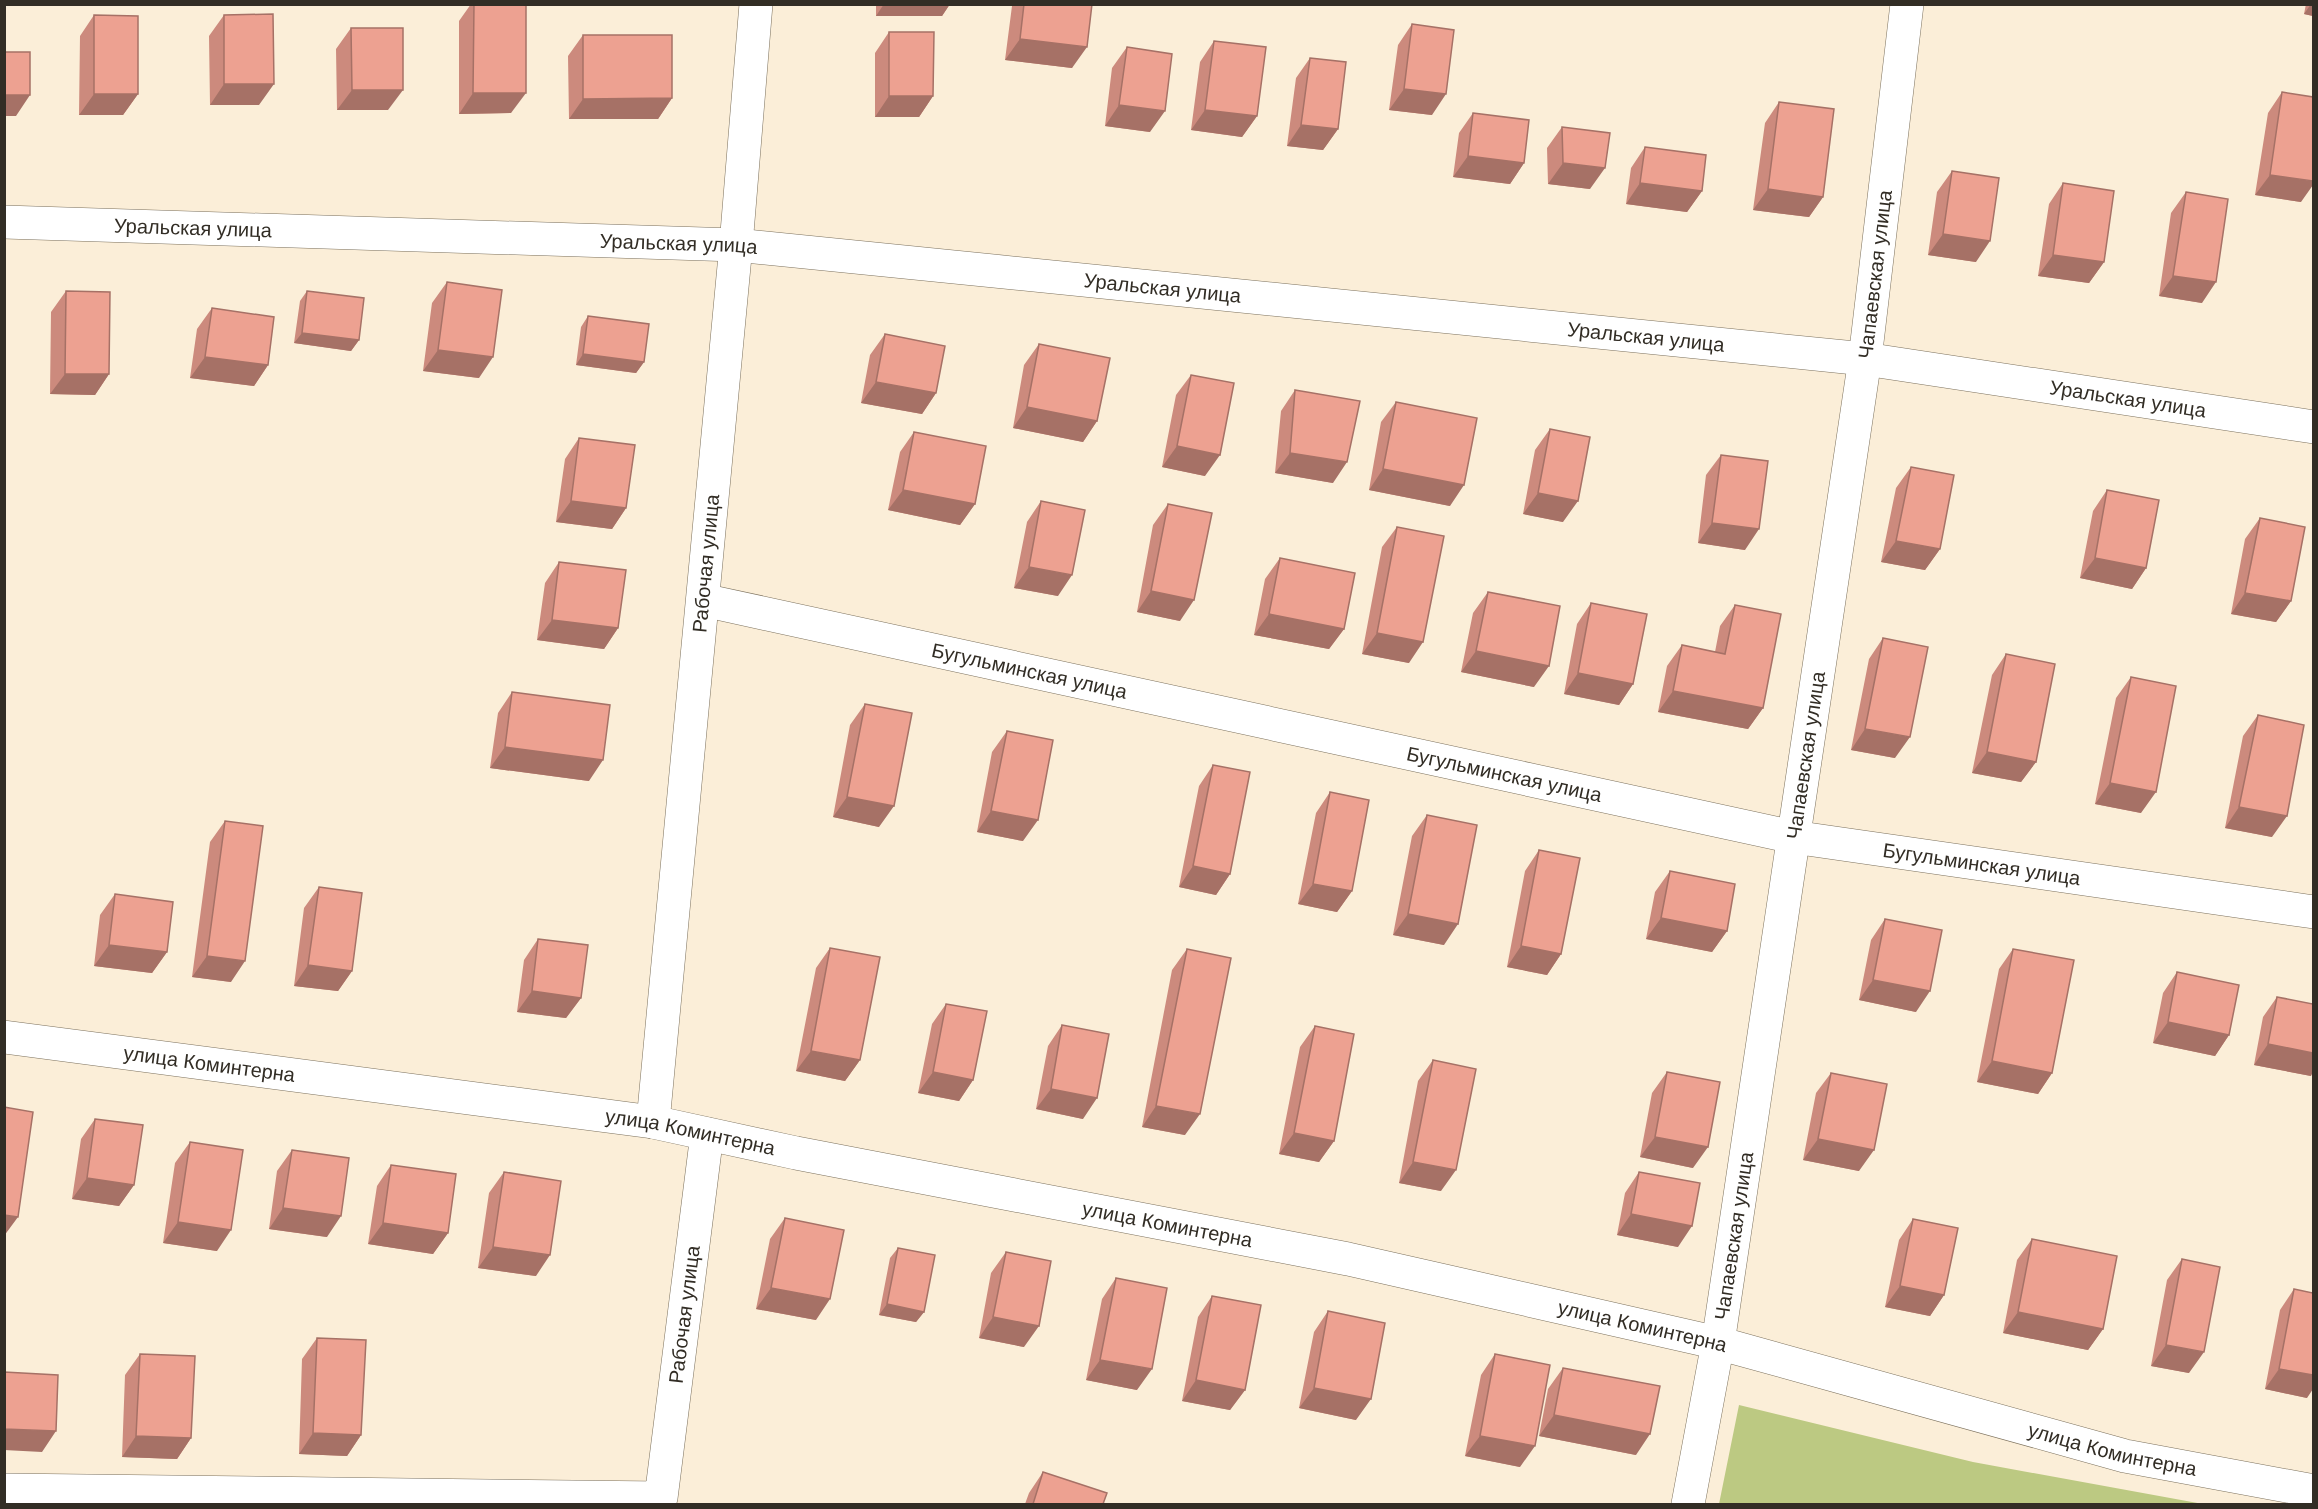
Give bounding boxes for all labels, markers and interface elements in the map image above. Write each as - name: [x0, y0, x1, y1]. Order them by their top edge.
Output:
- street label: Чапаевская улица: [1854, 188, 1896, 360]
- street label: Уральская улица: [114, 214, 273, 241]
- street label: Уральская улица: [599, 230, 759, 258]
- street label: Уральская улица: [1083, 269, 1243, 307]
- street label: Уральская улица: [1566, 318, 1727, 356]
- street label: Уральская улица: [2048, 376, 2208, 422]
- street label: Рабочая улица: [688, 492, 723, 634]
- street label: Бугульминская улица: [930, 639, 1130, 703]
- street label: Чапаевская улица: [1782, 669, 1829, 841]
- street label: Бугульминская улица: [1405, 742, 1605, 806]
- street label: Бугульминская улица: [1881, 839, 2083, 889]
- street label: улица Коминтерна: [122, 1042, 297, 1086]
- street label: улица Коминтерна: [604, 1105, 778, 1159]
- street label: Чапаевская улица: [1711, 1150, 1758, 1322]
- street label: улица Коминтерна: [1080, 1197, 1255, 1252]
- street label: Рабочая улица: [665, 1243, 704, 1385]
- street label: улица Коминтерна: [1556, 1296, 1730, 1356]
- street label: улица Коминтерна: [2026, 1419, 2199, 1480]

